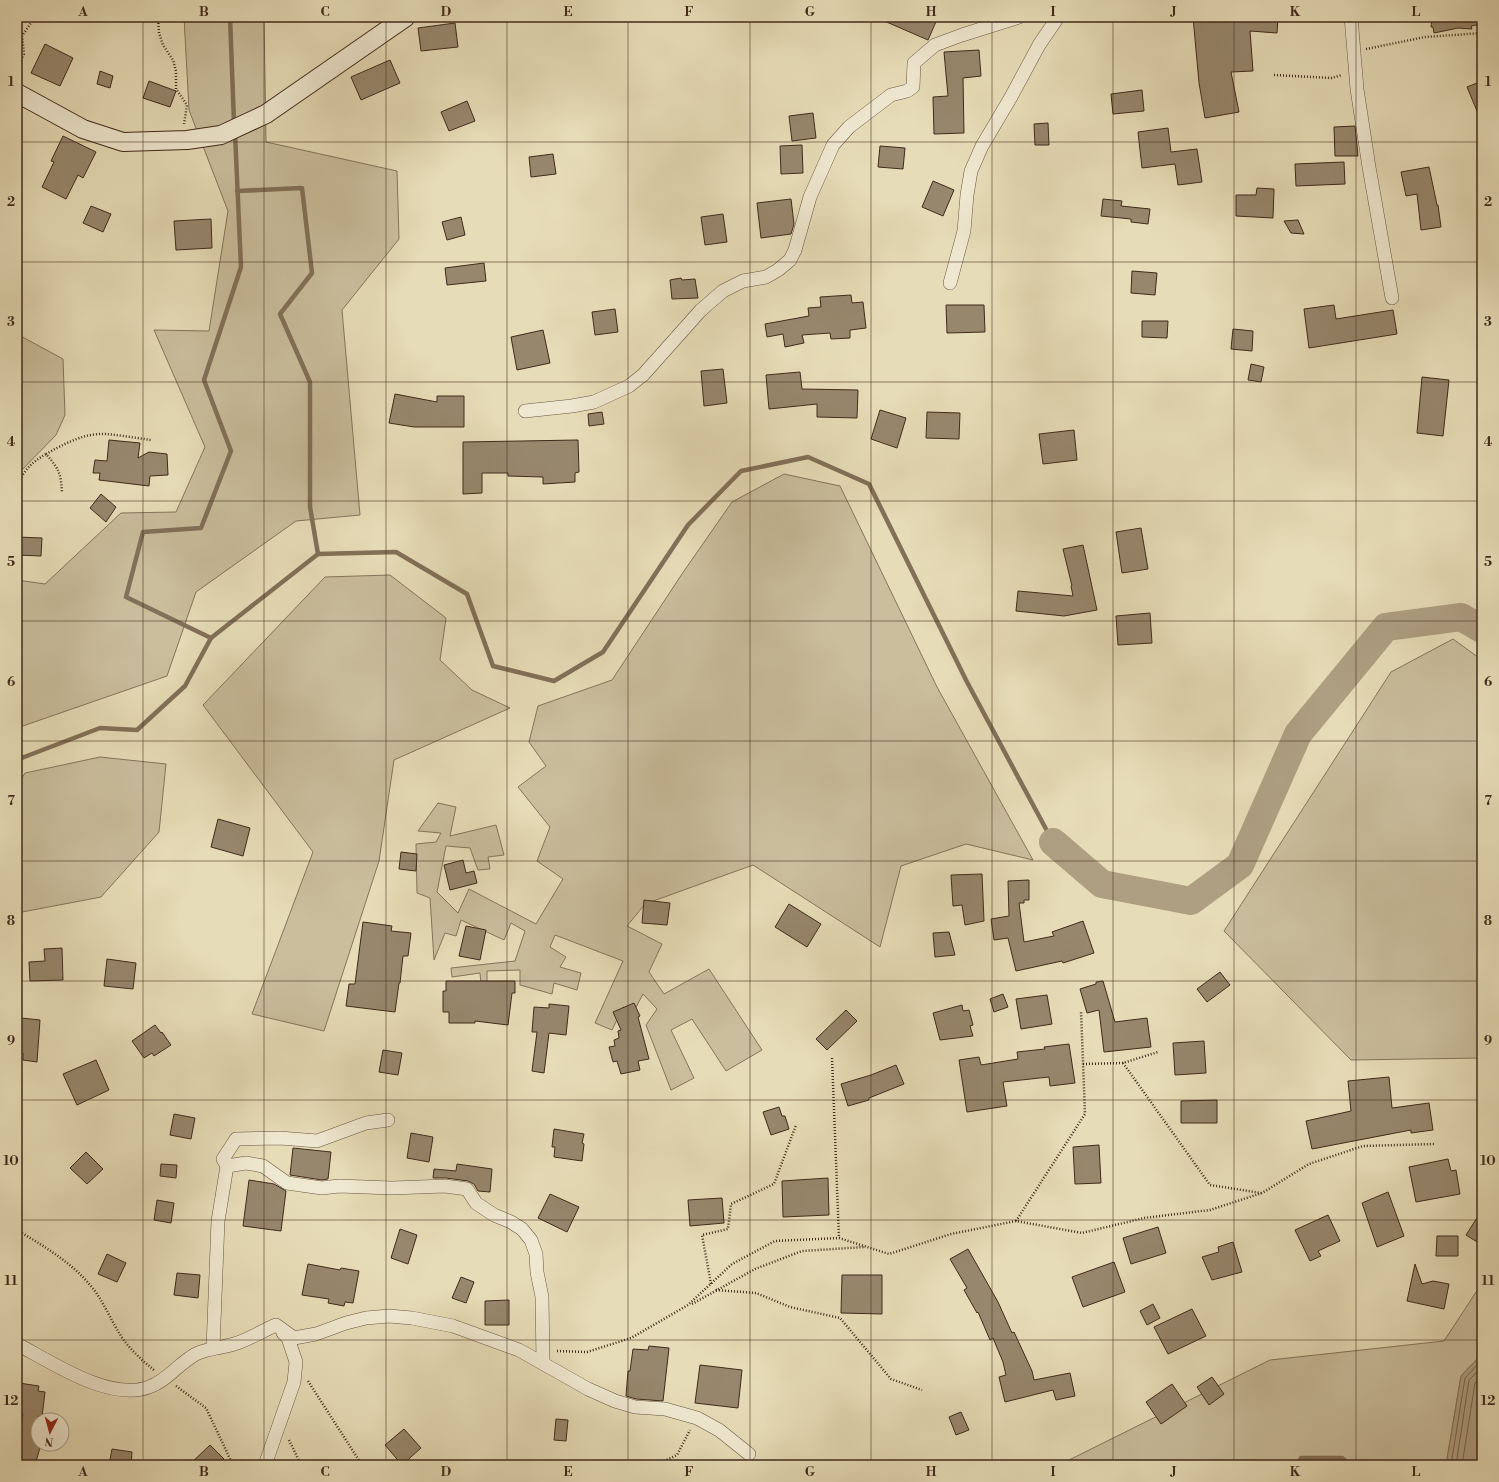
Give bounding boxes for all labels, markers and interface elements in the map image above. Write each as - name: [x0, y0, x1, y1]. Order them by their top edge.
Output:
- text: A: [77, 4, 88, 20]
- text: B: [199, 4, 209, 20]
- text: C: [320, 4, 330, 20]
- text: D: [441, 4, 451, 20]
- text: E: [563, 4, 573, 20]
- text: F: [684, 4, 694, 20]
- text: G: [805, 4, 816, 20]
- text: H: [926, 4, 937, 20]
- text: I: [1050, 4, 1056, 20]
- text: J: [1169, 4, 1177, 20]
- text: K: [1290, 4, 1301, 20]
- text: L: [1412, 4, 1421, 20]
- text: 1: [8, 74, 15, 90]
- text: 1: [1485, 74, 1492, 90]
- text: 2: [7, 194, 15, 210]
- text: 2: [1484, 194, 1492, 210]
- text: 3: [7, 314, 15, 330]
- text: 3: [1484, 314, 1492, 330]
- text: 4: [7, 434, 16, 450]
- text: 4: [1484, 434, 1493, 450]
- text: 5: [7, 554, 15, 570]
- text: 5: [1484, 554, 1492, 570]
- text: 6: [7, 674, 15, 690]
- text: 6: [1484, 674, 1492, 690]
- text: 7: [7, 793, 15, 809]
- text: 7: [1484, 793, 1492, 809]
- text: 8: [7, 913, 15, 929]
- text: 8: [1484, 913, 1492, 929]
- text: 9: [7, 1033, 15, 1049]
- text: 9: [1484, 1033, 1492, 1049]
- text: 10: [3, 1153, 19, 1169]
- text: 10: [1480, 1153, 1496, 1169]
- text: 11: [5, 1273, 18, 1289]
- text: 11: [1482, 1273, 1495, 1289]
- text: 12: [4, 1393, 18, 1409]
- text: 12: [1481, 1393, 1495, 1409]
- north arrow: [30, 1412, 70, 1452]
- text: N: [44, 1434, 54, 1448]
- text: A: [77, 1464, 88, 1480]
- text: B: [199, 1464, 209, 1480]
- text: C: [320, 1464, 330, 1480]
- text: D: [441, 1464, 451, 1480]
- text: E: [563, 1464, 573, 1480]
- text: F: [684, 1464, 694, 1480]
- text: G: [805, 1464, 816, 1480]
- text: H: [926, 1464, 937, 1480]
- text: I: [1050, 1464, 1056, 1480]
- text: J: [1169, 1464, 1177, 1480]
- text: K: [1290, 1464, 1301, 1480]
- text: L: [1412, 1464, 1421, 1480]

